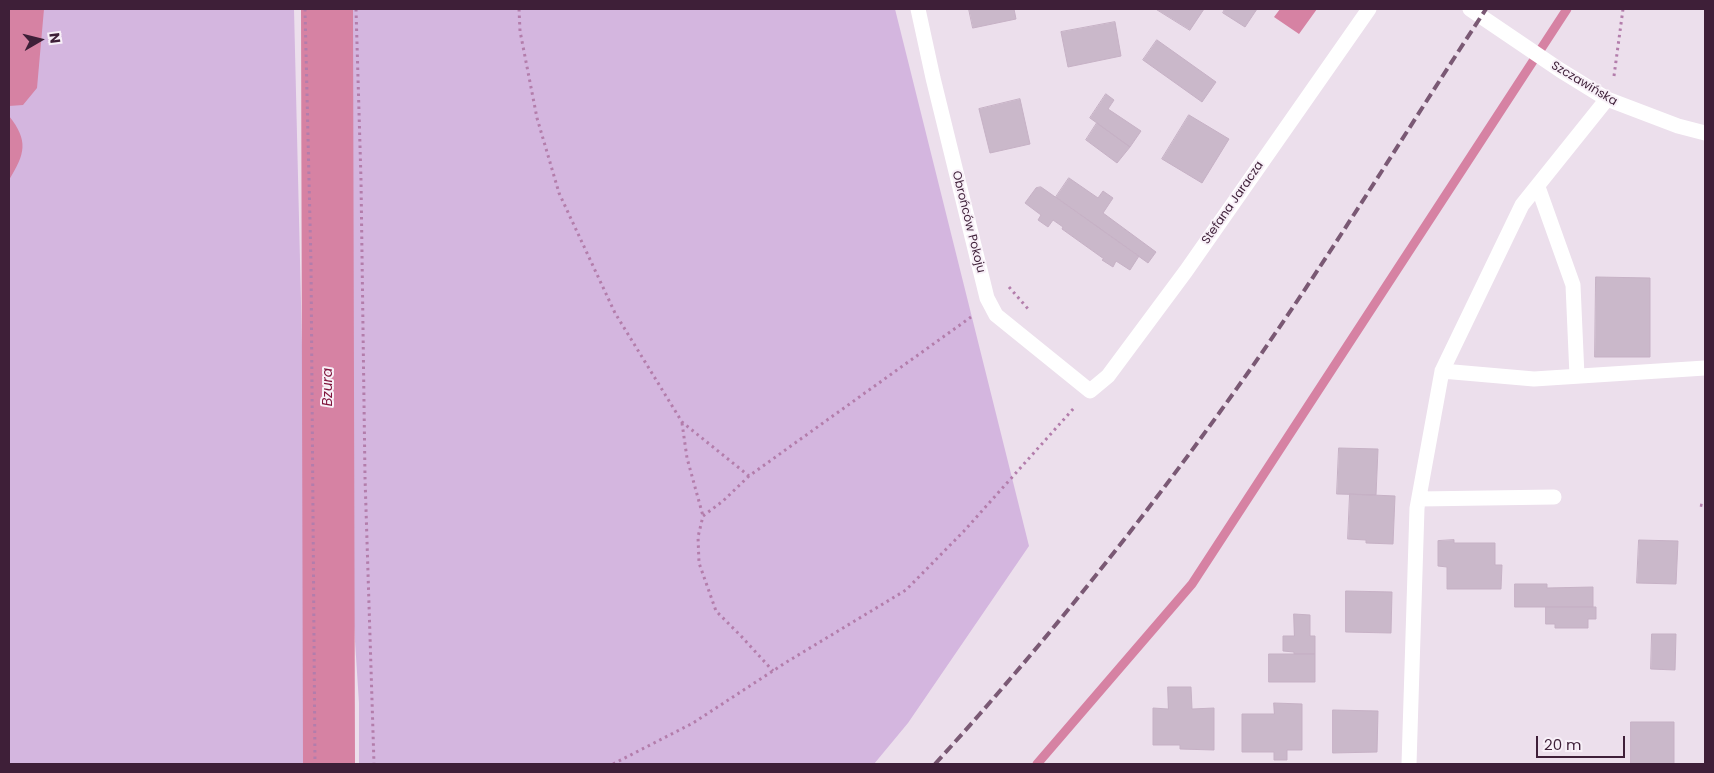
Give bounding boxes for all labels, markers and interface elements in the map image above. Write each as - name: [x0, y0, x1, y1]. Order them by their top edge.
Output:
- north arrow: [15, 15, 65, 65]
- text: N: [44, 31, 65, 45]
- street label: Szczawińska: [1548, 59, 1620, 109]
- street label: Stefana Jaracza: [1199, 159, 1267, 247]
- street label: Obrońców Pokoju: [948, 170, 988, 274]
- water label: Bzura: [320, 368, 336, 406]
- scale bar: [1539, 726, 1628, 758]
- text: 20 m: [1544, 734, 1582, 755]

